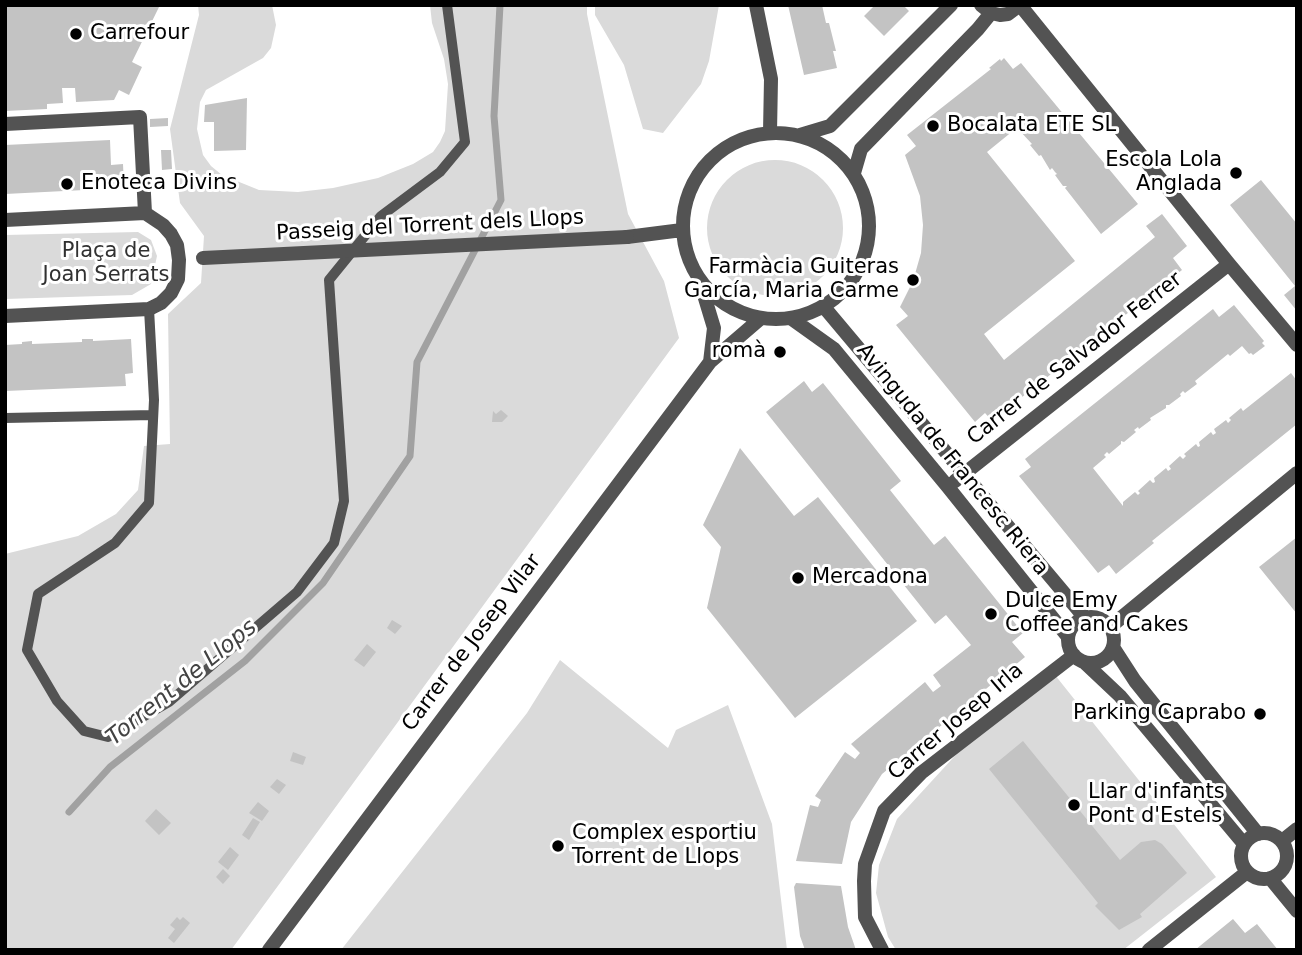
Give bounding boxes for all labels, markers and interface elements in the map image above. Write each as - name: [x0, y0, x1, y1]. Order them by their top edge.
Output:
- place label: Carrefour: [90, 21, 189, 47]
- marker: Carrefour: [68, 26, 84, 42]
- place label: Bocalata ETE SL: [947, 113, 1116, 139]
- marker: Bocalata ETE SL: [925, 118, 941, 134]
- place label: Escola Lola Anglada: [1105, 148, 1222, 198]
- marker: Escola Lola Anglada: [1228, 165, 1244, 181]
- place label: Enoteca Divins: [81, 171, 237, 197]
- marker: Enoteca Divins: [59, 176, 75, 192]
- street label: Passeig del Torrent dels Llops: [276, 205, 584, 247]
- park label: Plaça de Joan Serrats: [42, 239, 170, 289]
- place label: Farmàcia Guiteras García, Maria Carme: [684, 255, 899, 305]
- street label: Carrer de Salvador Ferrer: [963, 267, 1187, 451]
- marker: Farmàcia Guiteras García, Maria Carme: [905, 272, 921, 288]
- place label: romà: [712, 339, 766, 365]
- street label: Avinguda de Francesc Riera: [851, 339, 1053, 581]
- marker: romà: [772, 344, 788, 360]
- street label: Carrer de Josep Vilar: [397, 550, 547, 736]
- place label: Mercadona: [812, 565, 928, 591]
- marker: Mercadona: [790, 570, 806, 586]
- place label: Dulce Emy Coffee and Cakes: [1005, 589, 1188, 639]
- marker: Dulce Emy Coffee and Cakes: [983, 606, 999, 622]
- water label: Torrent de Llops: [101, 614, 263, 752]
- street label: Carrer Josep Irla: [883, 658, 1029, 786]
- place label: Parking Caprabo: [1073, 701, 1246, 727]
- marker: Parking Caprabo: [1252, 706, 1268, 722]
- place label: Llar d'infants Pont d'Estels: [1088, 780, 1225, 830]
- marker: Llar d'infants Pont d'Estels: [1066, 797, 1082, 813]
- place label: Complex esportiu Torrent de Llops: [572, 821, 757, 871]
- marker: Complex esportiu Torrent de Llops: [550, 838, 566, 854]

